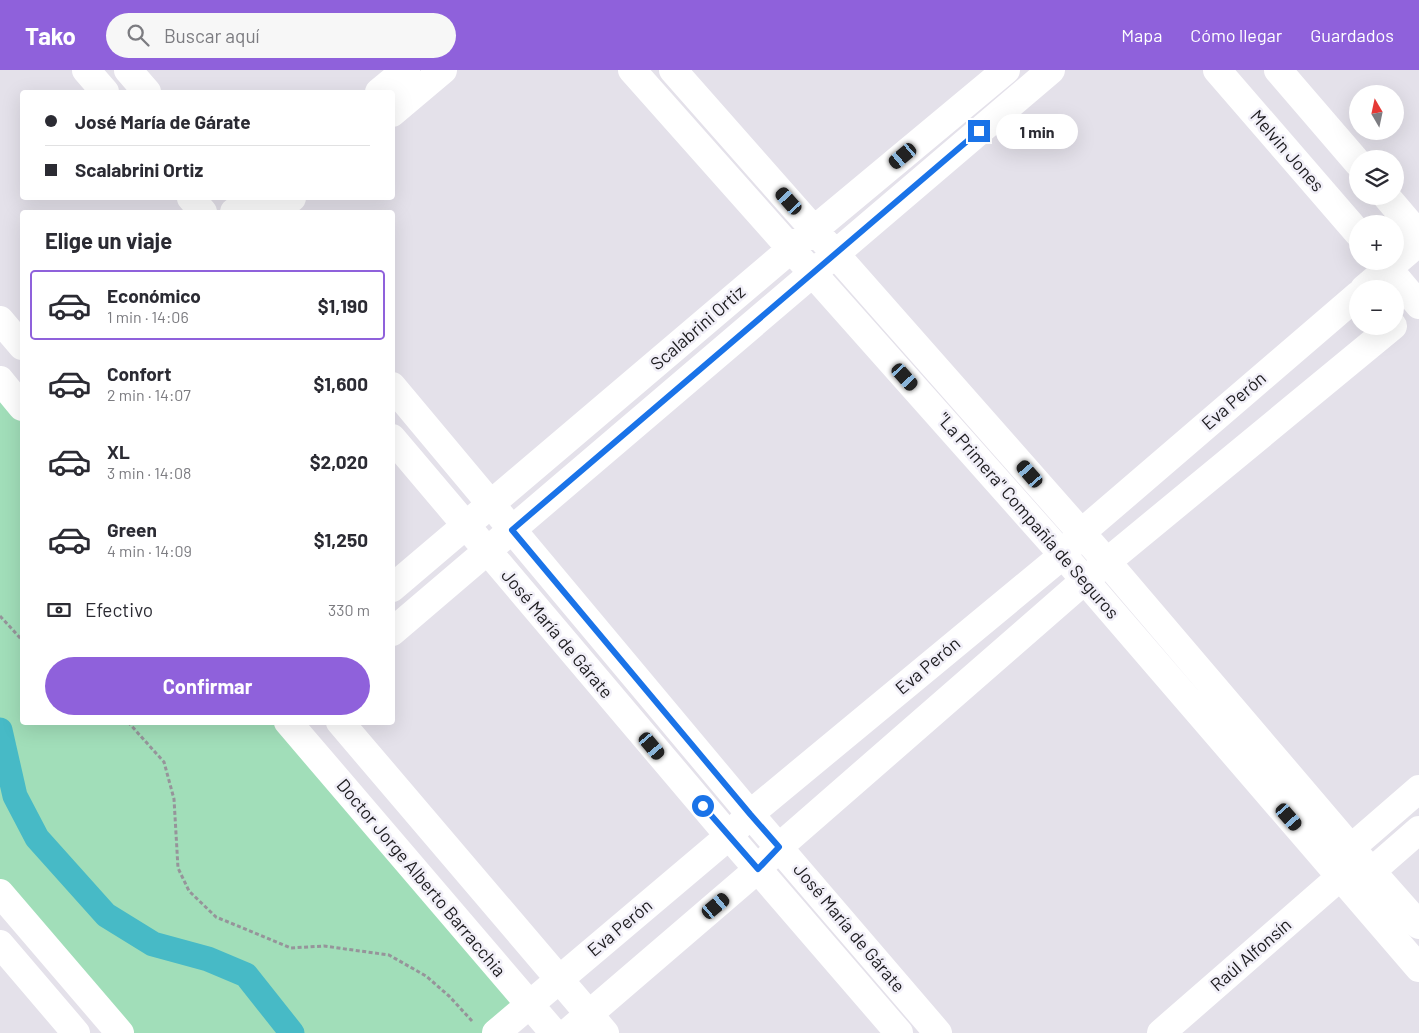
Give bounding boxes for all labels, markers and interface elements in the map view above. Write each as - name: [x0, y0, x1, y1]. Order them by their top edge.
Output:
- search box: [106, 13, 456, 58]
- text: Tako: [25, 21, 76, 50]
- icon: search: [124, 21, 152, 49]
- text: Buscar aquí: [164, 24, 260, 47]
- text: Mapa: [1121, 24, 1162, 46]
- text: Cómo llegar: [1190, 24, 1282, 46]
- text: Guardados: [1310, 24, 1394, 46]
- north arrow: [1349, 85, 1404, 140]
- map controls: [1349, 85, 1404, 335]
- street label: Melvin Jones: [1246, 105, 1329, 196]
- text: José María de Gárate: [75, 110, 251, 133]
- callout: 1 min: [996, 114, 1079, 148]
- route end: [968, 120, 990, 142]
- text: 1 min: [1019, 122, 1055, 141]
- car: [886, 141, 919, 171]
- button: layers: [1349, 150, 1404, 205]
- text: Scalabrini Ortiz: [75, 158, 203, 181]
- car: [773, 185, 804, 217]
- button: +: [1349, 215, 1404, 270]
- text: Elige un viaje: [45, 227, 172, 253]
- street label: Scalabrini Ortiz: [645, 280, 749, 374]
- button: −: [1349, 280, 1404, 335]
- icon: car: [47, 283, 92, 328]
- text: Económico: [107, 284, 201, 307]
- text: $1,190: [318, 294, 368, 317]
- text: 1 min · 14:06: [107, 307, 189, 326]
- icon: car: [47, 361, 92, 406]
- car: [889, 361, 920, 393]
- text: Confort: [107, 362, 171, 385]
- street label: Eva Perón: [1197, 366, 1270, 434]
- text: $1,600: [314, 372, 368, 395]
- text: 2 min · 14:07: [107, 385, 191, 404]
- street label: "La Primera" Compañía de Seguros: [933, 408, 1124, 623]
- icon: car: [47, 439, 92, 484]
- text: XL: [107, 440, 130, 463]
- text: $2,020: [310, 450, 368, 473]
- car: [1014, 458, 1045, 490]
- text: 3 min · 14:08: [107, 463, 191, 482]
- icon: car: [47, 517, 92, 562]
- text: Green: [107, 518, 157, 541]
- text: $1,250: [314, 528, 368, 551]
- text: 4 min · 14:09: [107, 541, 192, 560]
- street label: José María de Gárate: [497, 564, 618, 702]
- icon: cash: [45, 596, 73, 624]
- text: Efectivo: [85, 598, 153, 621]
- text: 330 m: [328, 600, 370, 619]
- street label: Eva Perón: [890, 632, 964, 699]
- button: Confirmar: [45, 657, 370, 715]
- car: [636, 730, 667, 762]
- street label: Doctor Jorge Alberto Barracchia: [332, 774, 511, 981]
- route start: [692, 795, 714, 817]
- car: [1273, 801, 1304, 833]
- street label: José María de Gárate: [789, 858, 910, 996]
- car: [699, 891, 732, 921]
- street label: Eva Perón: [582, 894, 656, 961]
- street label: Raúl Alfonsín: [1205, 913, 1295, 995]

